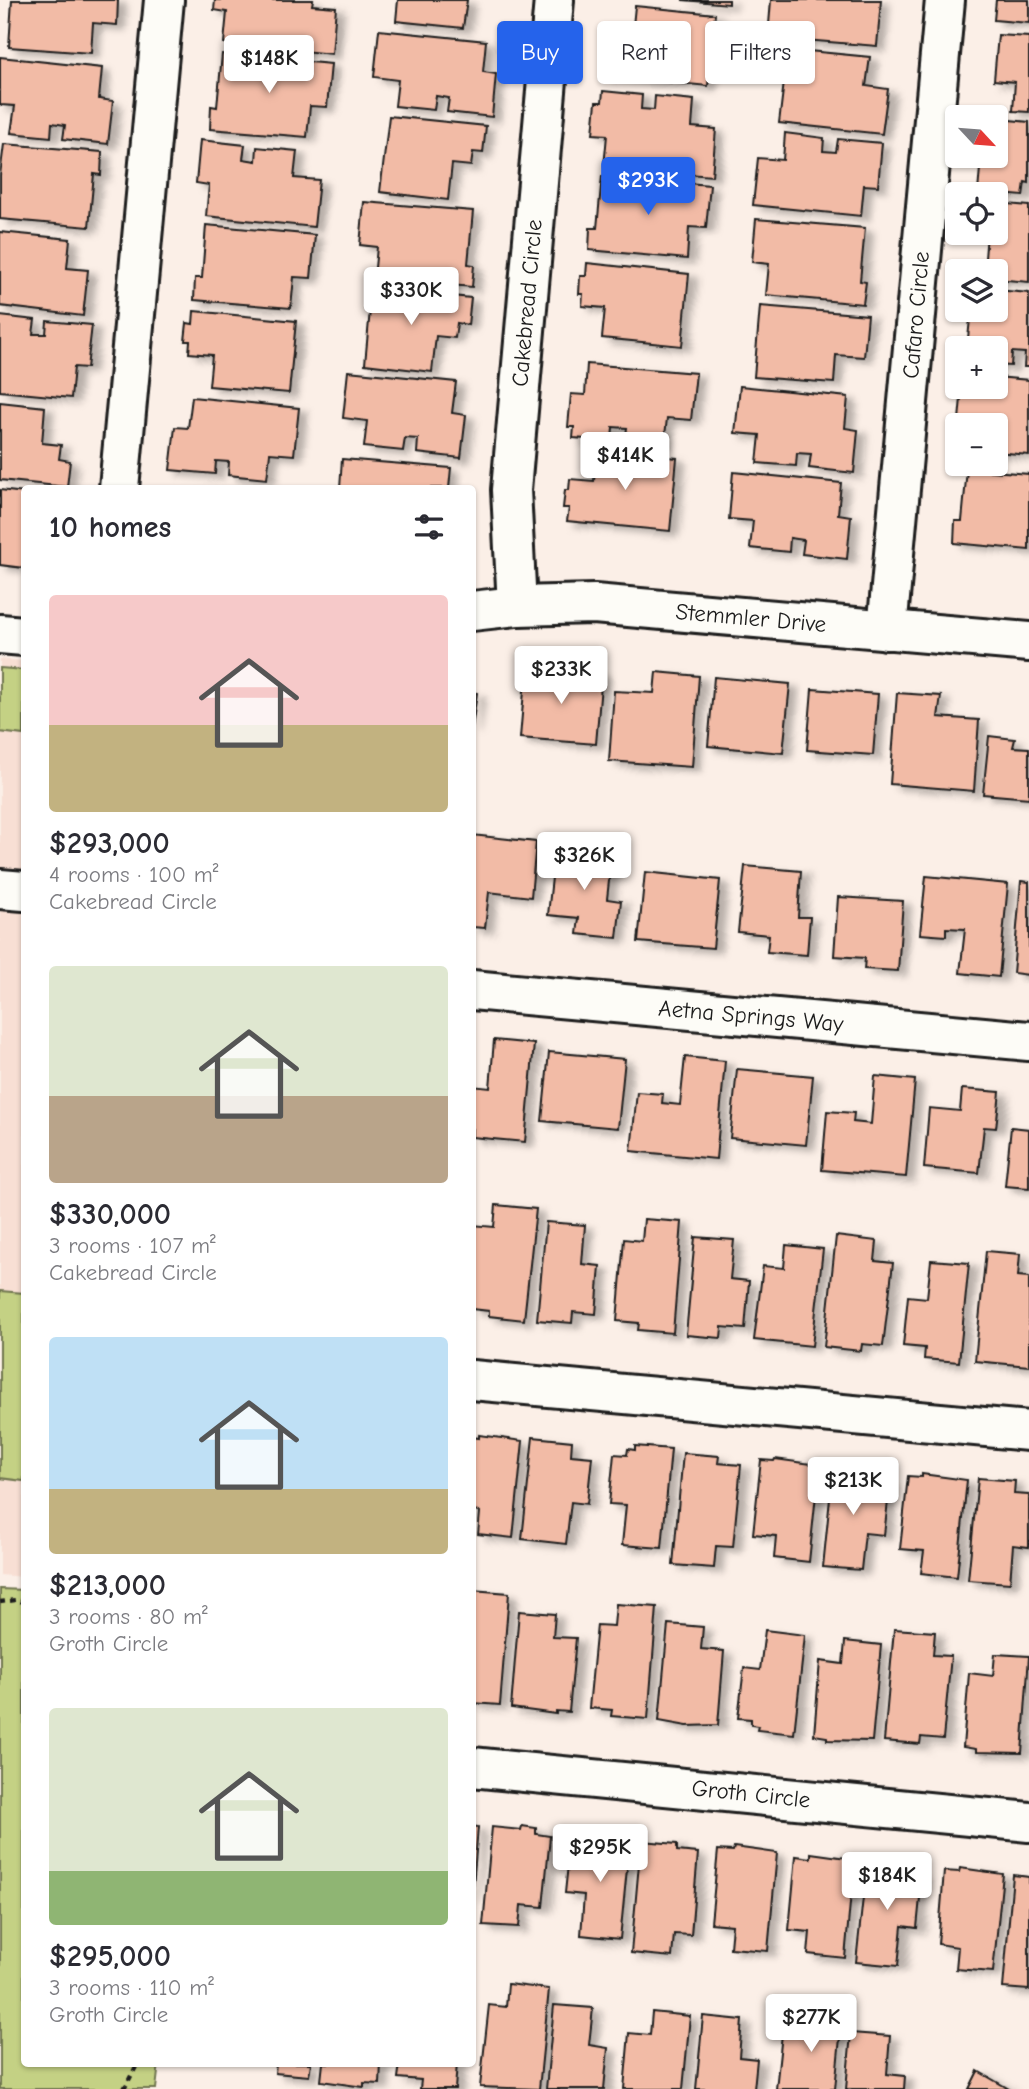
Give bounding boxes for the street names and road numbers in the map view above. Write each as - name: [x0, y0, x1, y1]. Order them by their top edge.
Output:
- street label: Cakebread Circle: [506, 218, 548, 388]
- street label: Cafaro Circle: [897, 250, 935, 380]
- street label: Stemmler Drive: [675, 598, 827, 638]
- street label: Aetna Springs Way: [657, 994, 845, 1038]
- street label: Groth Circle: [690, 1774, 812, 1814]

